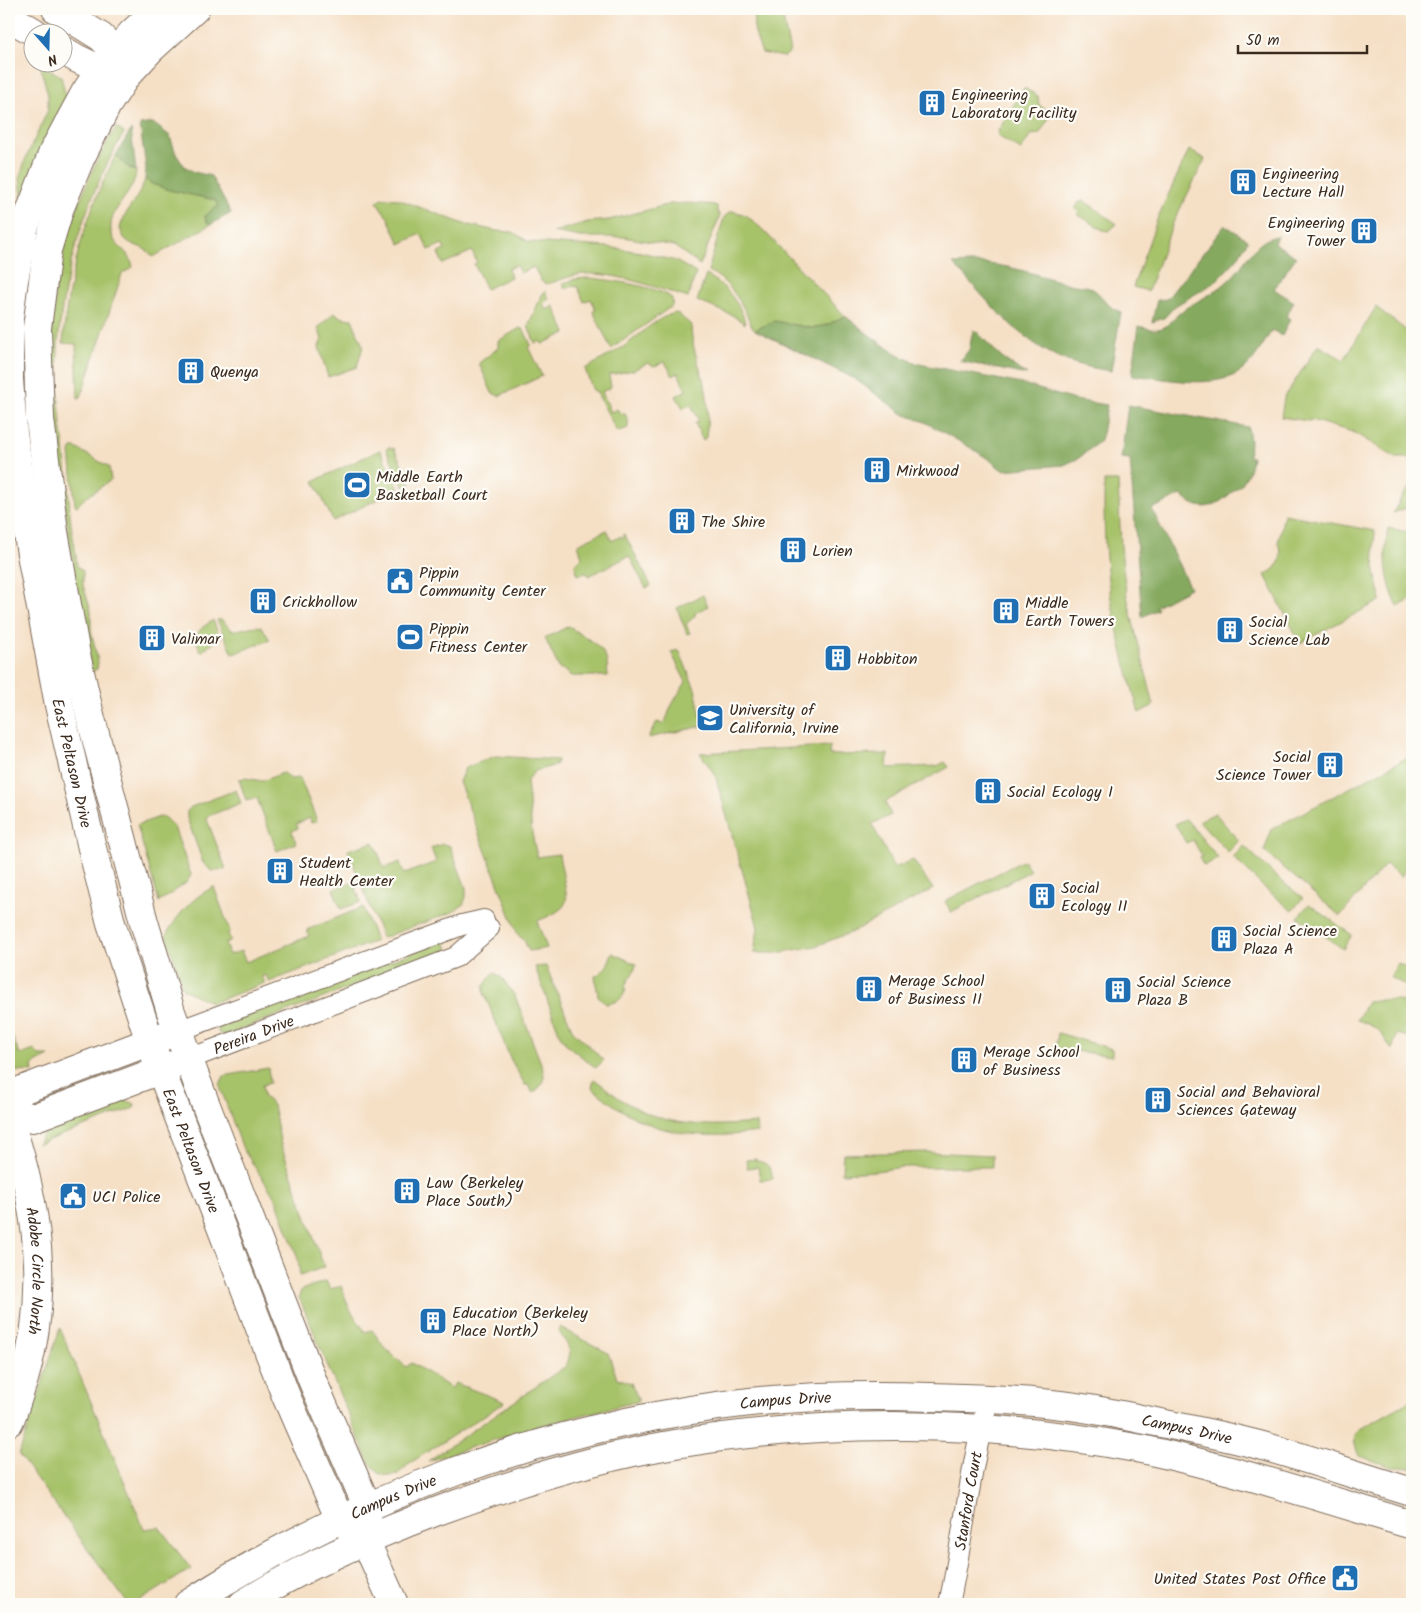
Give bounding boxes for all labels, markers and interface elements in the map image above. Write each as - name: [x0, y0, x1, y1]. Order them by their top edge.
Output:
- north arrow: [22, 22, 72, 72]
- scale bar: [1238, 22, 1367, 54]
- text: 50 m: [1246, 29, 1280, 53]
- text: N: [44, 47, 60, 71]
- place label: Engineering Laboratory Facility: [951, 83, 1077, 126]
- building icon: Engineering Laboratory Facility: [917, 88, 947, 118]
- place label: Engineering Lecture Hall: [1262, 162, 1344, 205]
- building icon: Engineering Lecture Hall: [1228, 167, 1258, 197]
- place label: Engineering Tower: [1268, 211, 1347, 254]
- building icon: Engineering Tower: [1349, 216, 1379, 246]
- building icon: Quenya: [176, 356, 206, 386]
- place label: Quenya: [210, 360, 259, 385]
- building icon: Mirkwood: [862, 455, 892, 485]
- place label: Mirkwood: [896, 459, 959, 484]
- place label: Middle Earth Basketball Court: [376, 465, 488, 508]
- sports icon: Middle Earth Basketball Court: [342, 470, 372, 500]
- building icon: The Shire: [667, 506, 697, 536]
- place label: The Shire: [701, 510, 765, 535]
- building icon: Lorien: [778, 535, 808, 565]
- place label: Lorien: [812, 539, 853, 564]
- place label: Pippin Community Center: [419, 561, 547, 604]
- public building icon: Pippin Community Center: [385, 566, 415, 596]
- building icon: Crickhollow: [248, 586, 278, 616]
- place label: Crickhollow: [282, 590, 357, 615]
- place label: Middle Earth Towers: [1025, 591, 1114, 634]
- building icon: Middle Earth Towers: [991, 596, 1021, 626]
- place label: Social Science Lab: [1249, 610, 1330, 653]
- building icon: Social Science Lab: [1215, 615, 1245, 645]
- place label: Pippin Fitness Center: [429, 617, 529, 660]
- sports icon: Pippin Fitness Center: [395, 622, 425, 652]
- building icon: Valimar: [137, 623, 167, 653]
- place label: Valimar: [171, 627, 222, 652]
- building icon: Hobbiton: [823, 643, 853, 673]
- place label: Hobbiton: [857, 647, 918, 672]
- street label: East Peltason Drive: [44, 696, 98, 831]
- place label: University of California, Irvine: [729, 698, 839, 741]
- school or university icon: University of California, Irvine: [695, 703, 725, 733]
- place label: Social Science Tower: [1216, 745, 1313, 788]
- building icon: Social Science Tower: [1315, 750, 1345, 780]
- building icon: Social Ecology I: [973, 776, 1003, 806]
- place label: Social Ecology I: [1007, 780, 1113, 805]
- place label: Student Health Center: [299, 851, 395, 894]
- building icon: Student Health Center: [265, 856, 295, 886]
- place label: Social Ecology II: [1061, 876, 1127, 919]
- building icon: Social Ecology II: [1027, 881, 1057, 911]
- place label: Social Science Plaza A: [1243, 919, 1337, 962]
- building icon: Social Science Plaza A: [1209, 924, 1239, 954]
- place label: Merage School of Business II: [888, 969, 985, 1012]
- place label: Social Science Plaza B: [1137, 970, 1231, 1013]
- building icon: Merage School of Business II: [854, 974, 884, 1004]
- building icon: Social Science Plaza B: [1103, 975, 1133, 1005]
- street label: Pereira Drive: [210, 1009, 298, 1063]
- place label: Merage School of Business: [983, 1040, 1080, 1083]
- building icon: Merage School of Business: [949, 1045, 979, 1075]
- place label: Social and Behavioral Sciences Gateway: [1177, 1080, 1320, 1123]
- street label: East Peltason Drive: [155, 1085, 226, 1217]
- building icon: Social and Behavioral Sciences Gateway: [1143, 1085, 1173, 1115]
- place label: Law (Berkeley Place South): [426, 1171, 524, 1214]
- building icon: Law (Berkeley Place South): [392, 1176, 422, 1206]
- public building icon: UCI Police: [58, 1181, 88, 1211]
- place label: UCI Police: [92, 1185, 161, 1210]
- street label: Adobe Circle North: [18, 1205, 49, 1336]
- place label: Education (Berkeley Place North): [452, 1301, 588, 1344]
- building icon: Education (Berkeley Place North): [418, 1306, 448, 1336]
- street label: Campus Drive: [738, 1386, 832, 1417]
- street label: Campus Drive: [1139, 1408, 1234, 1452]
- street label: Stanford Court: [949, 1449, 990, 1552]
- street label: Campus Drive: [346, 1469, 441, 1527]
- public building icon: United States Post Office: [1330, 1563, 1360, 1593]
- place label: United States Post Office: [1154, 1567, 1326, 1592]

